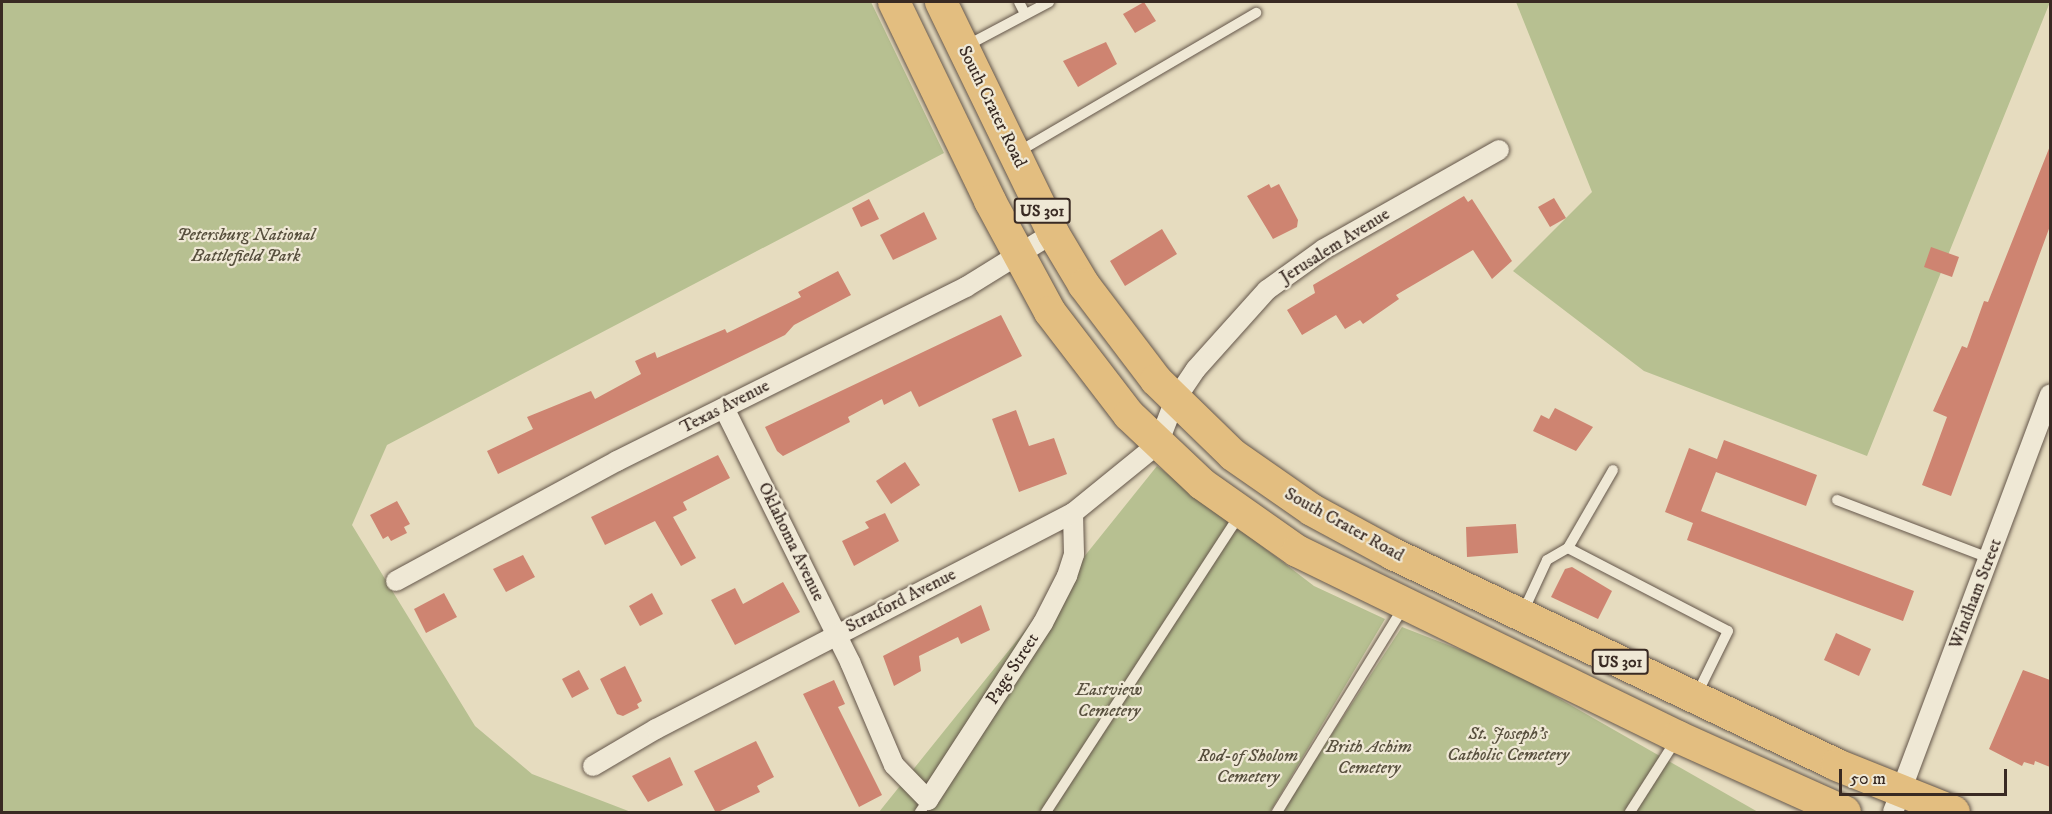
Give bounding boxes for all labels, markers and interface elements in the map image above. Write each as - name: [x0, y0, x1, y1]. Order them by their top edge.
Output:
- street label: South Crater Road: [953, 42, 1031, 172]
- road number: US 301: [1014, 198, 1070, 224]
- street label: Jerusalem Avenue: [1276, 204, 1394, 288]
- park label: Petersburg National Battlefield Park: [177, 225, 315, 268]
- street label: Texas Avenue: [677, 375, 773, 439]
- street label: Oklahoma Avenue: [753, 479, 829, 605]
- street label: South Crater Road: [1281, 483, 1407, 567]
- street label: Windham Street: [1945, 536, 2007, 652]
- street label: Stratford Avenue: [842, 564, 960, 638]
- street label: Page Street: [982, 629, 1044, 709]
- road number: US 301: [1592, 649, 1648, 675]
- park label: Eastview Cemetery: [1076, 680, 1142, 722]
- park label: St. Joseph's Catholic Cemetery: [1447, 724, 1569, 766]
- park label: Brith Achim Cemetery: [1326, 737, 1412, 780]
- park label: Rod-of Sholom Cemetery: [1198, 746, 1298, 789]
- scale bar: [1842, 757, 2010, 795]
- text: 50 m: [1850, 768, 1886, 790]

